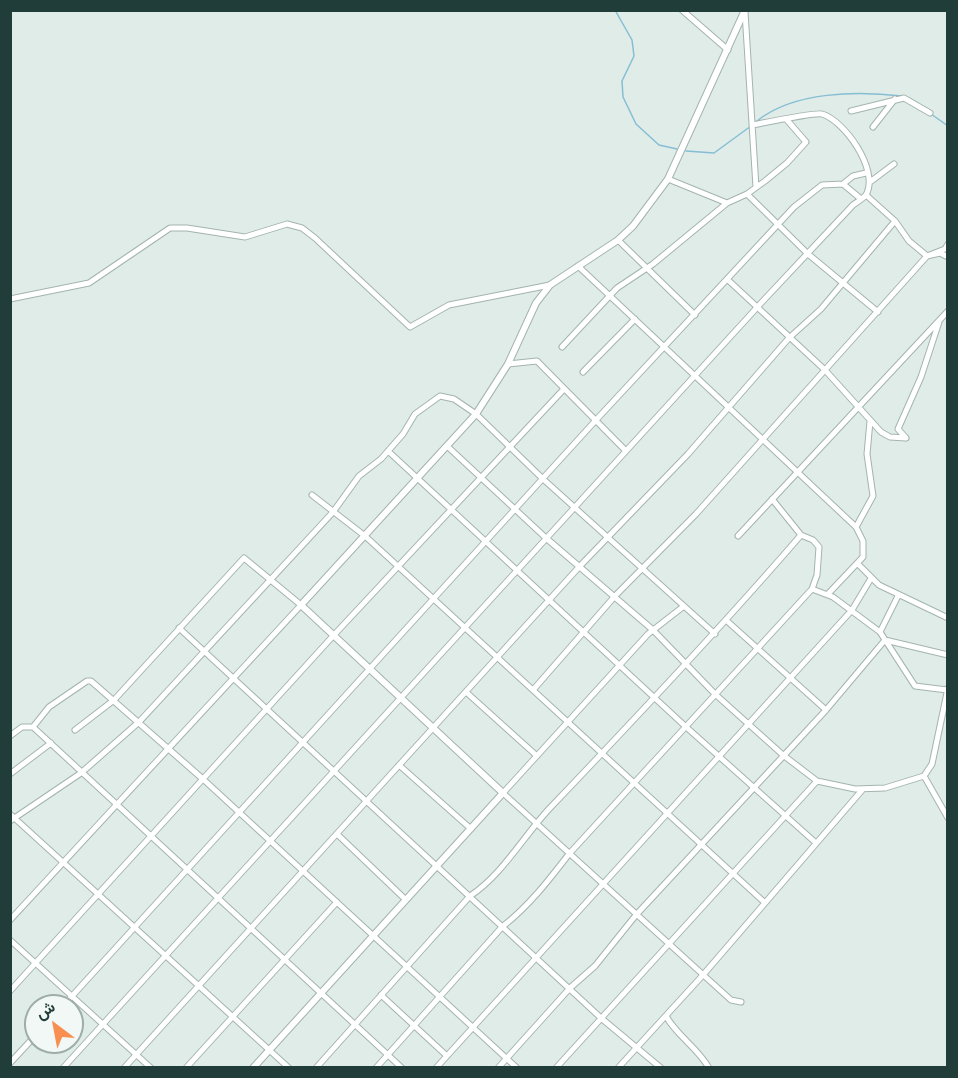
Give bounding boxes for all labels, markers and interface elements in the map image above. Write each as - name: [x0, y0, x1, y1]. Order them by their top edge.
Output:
- north arrow: [24, 994, 84, 1054]
- text: ش: [32, 997, 58, 1023]

